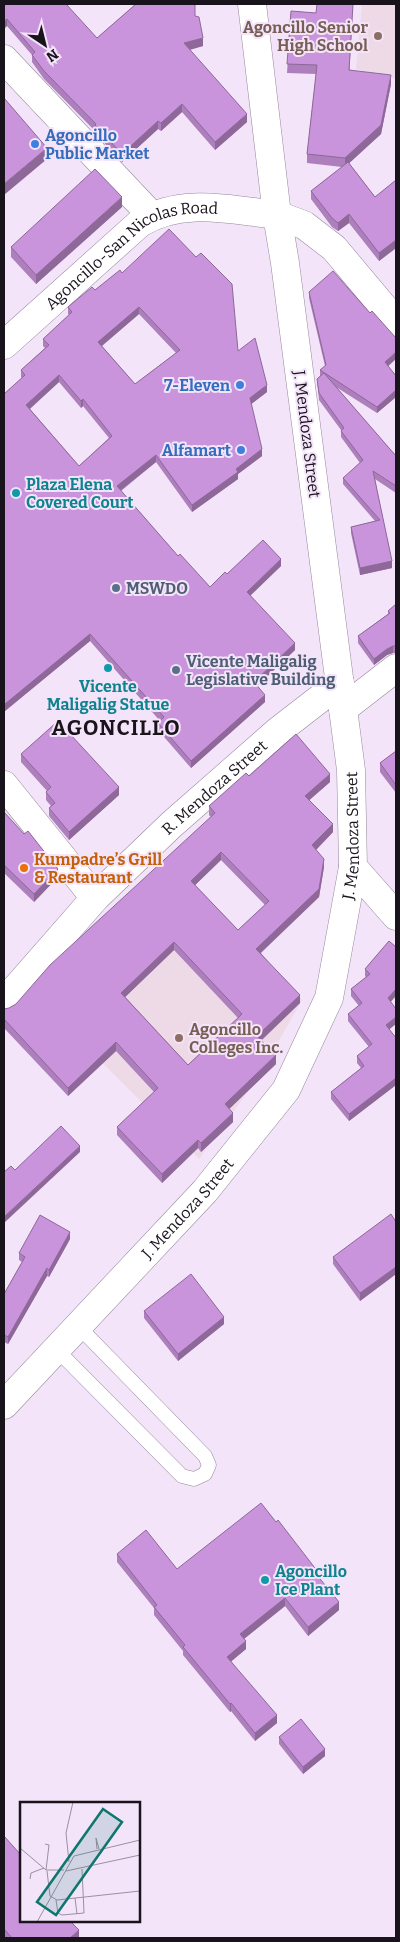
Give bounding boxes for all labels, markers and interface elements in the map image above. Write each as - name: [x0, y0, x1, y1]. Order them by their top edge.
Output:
- place label: Agoncillo Senior High School: [243, 18, 368, 55]
- north arrow: [20, 20, 70, 70]
- marker: Agoncillo Senior High School: [372, 30, 384, 42]
- text: N: [43, 45, 61, 65]
- place label: Agoncillo Public Market: [45, 126, 150, 163]
- marker: Agoncillo Public Market: [29, 138, 41, 150]
- street label: Agoncillo-San Nicolas Road: [41, 198, 219, 313]
- street label: J. Mendoza Street: [290, 368, 324, 499]
- place label: 7-Eleven: [164, 376, 231, 395]
- marker: 7-Eleven: [234, 379, 246, 391]
- place label: Alfamart: [162, 441, 232, 460]
- marker: Alfamart: [235, 444, 247, 456]
- place label: Plaza Elena Covered Court: [26, 475, 134, 512]
- marker: Plaza Elena Covered Court: [10, 487, 22, 499]
- place label: MSWDO: [126, 579, 188, 598]
- marker: MSWDO: [110, 582, 122, 594]
- place label: Vicente Maligalig Legislative Building: [186, 652, 335, 689]
- marker: Vicente Maligalig Statue: [102, 662, 114, 674]
- marker: Vicente Maligalig Legislative Building: [170, 664, 182, 676]
- place label: Vicente Maligalig Statue: [47, 677, 170, 714]
- district label: AGONCILLO: [51, 715, 181, 741]
- street label: R. Mendoza Street: [158, 736, 271, 838]
- street label: J. Mendoza Street: [338, 771, 363, 902]
- place label: Kumpadre’s Grill & Restaurant: [34, 850, 162, 887]
- marker: Kumpadre’s Grill & Restaurant: [18, 862, 30, 874]
- place label: Agoncillo Colleges Inc.: [189, 1020, 284, 1057]
- marker: Agoncillo Colleges Inc.: [173, 1032, 185, 1044]
- street label: J. Mendoza Street: [137, 1154, 237, 1263]
- place label: Agoncillo Ice Plant: [275, 1562, 347, 1599]
- marker: Agoncillo Ice Plant: [259, 1574, 271, 1586]
- inset map: [20, 1802, 140, 1922]

